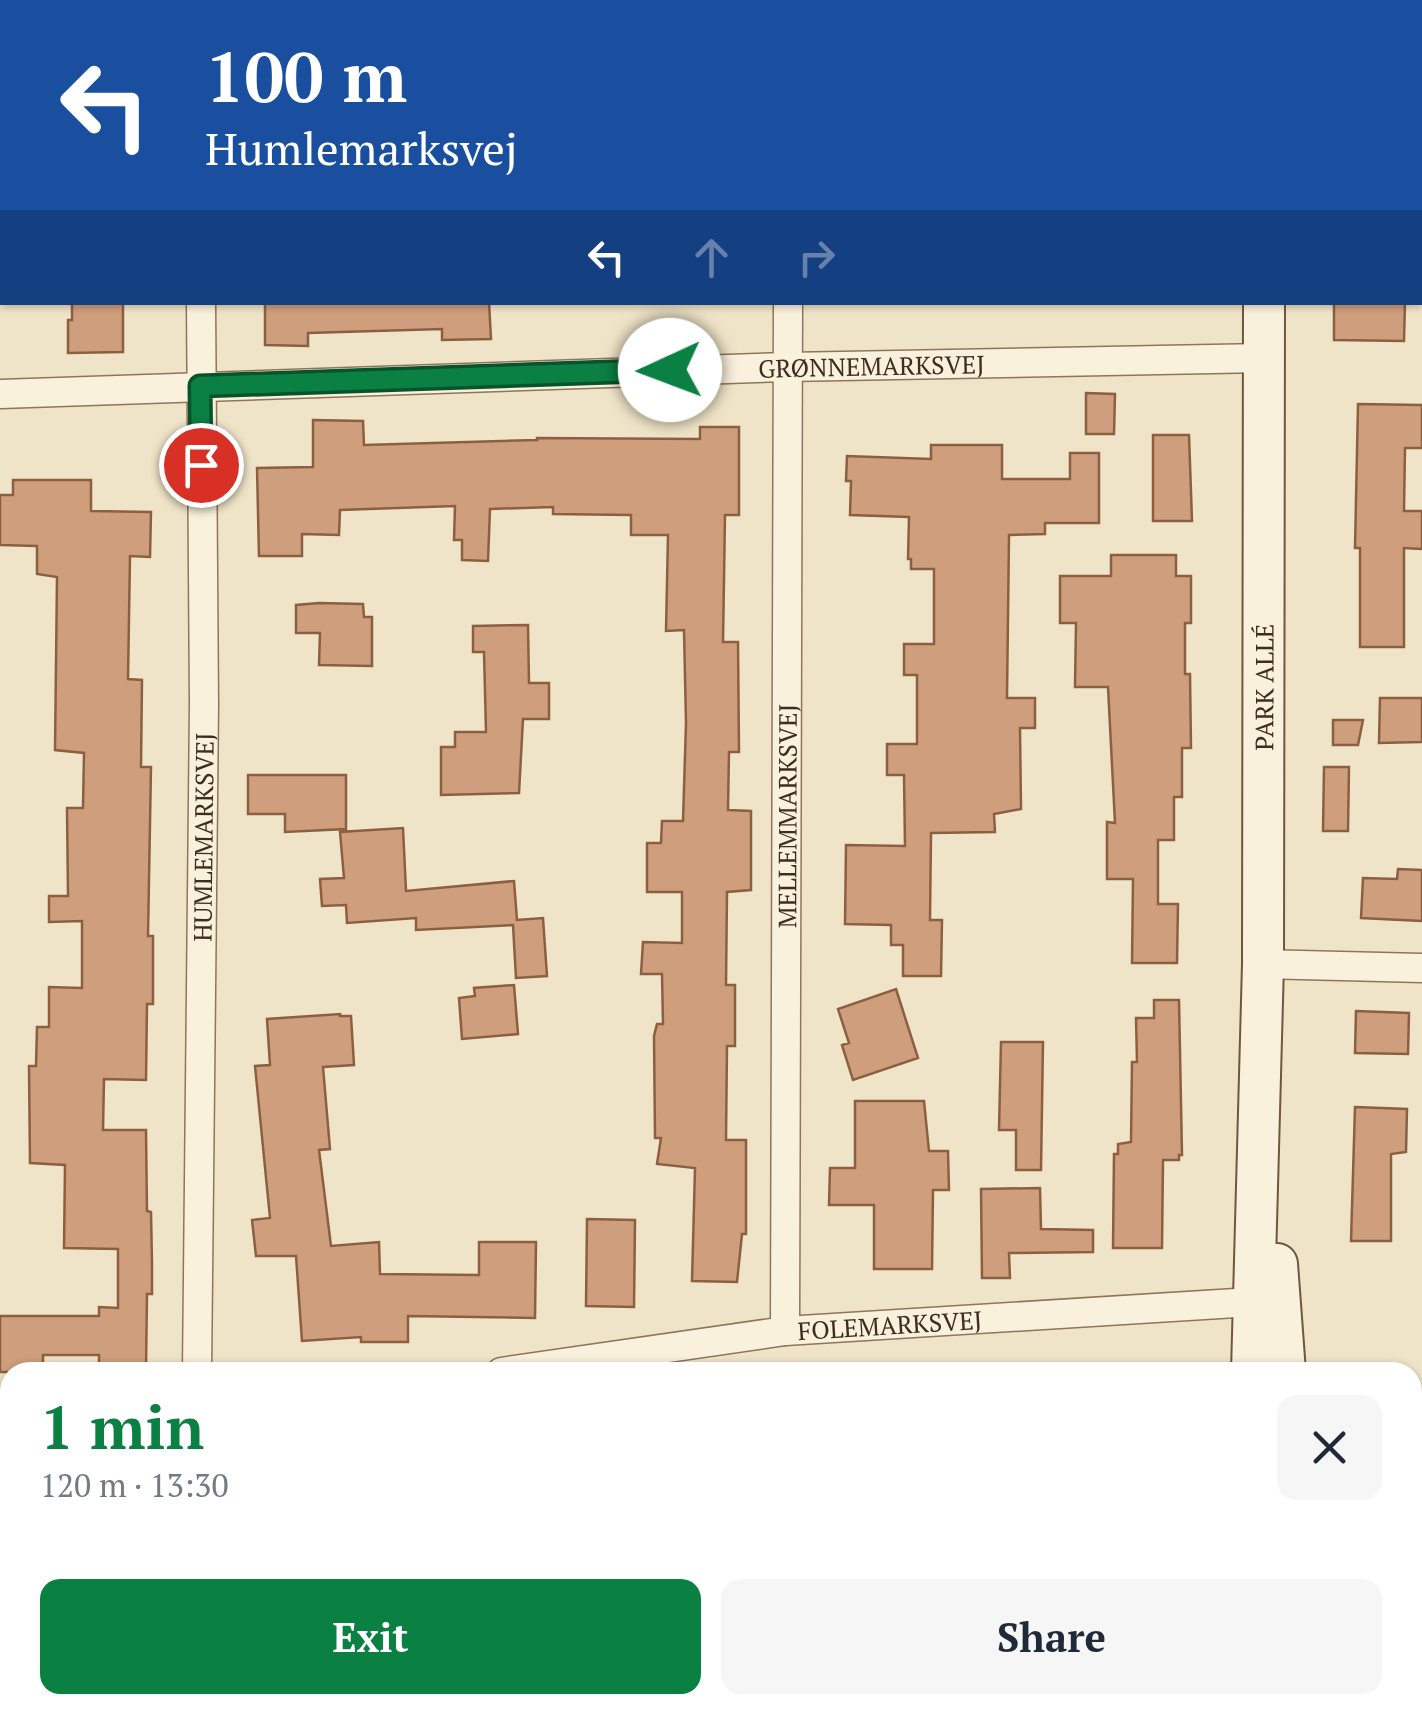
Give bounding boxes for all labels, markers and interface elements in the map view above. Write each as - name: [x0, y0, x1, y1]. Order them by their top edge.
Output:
- text: 100 m: [205, 29, 407, 122]
- icon: left: [40, 40, 170, 170]
- text: Humlemarksvej: [205, 118, 518, 178]
- icon: left: [579, 230, 634, 285]
- icon: ahead: [684, 230, 739, 285]
- icon: right: [789, 230, 844, 285]
- position arrow: [618, 318, 722, 422]
- street label: GRØNNEMARKSVEJ: [758, 347, 985, 384]
- pin: [159, 423, 244, 508]
- icon: arrive: [174, 438, 229, 493]
- street label: PARK ALLÉ: [1247, 624, 1280, 751]
- street label: MELLEMMARKSVEJ: [770, 704, 803, 928]
- street label: HUMLEMARKSVEJ: [185, 732, 220, 942]
- street label: FOLEMARKSVEJ: [797, 1302, 983, 1347]
- text: 1 min: [40, 1387, 204, 1466]
- button: close: [1277, 1395, 1382, 1500]
- text: 120 m · 13:30: [40, 1464, 228, 1506]
- button: Exit: [40, 1579, 701, 1694]
- button: Share: [721, 1579, 1382, 1694]

